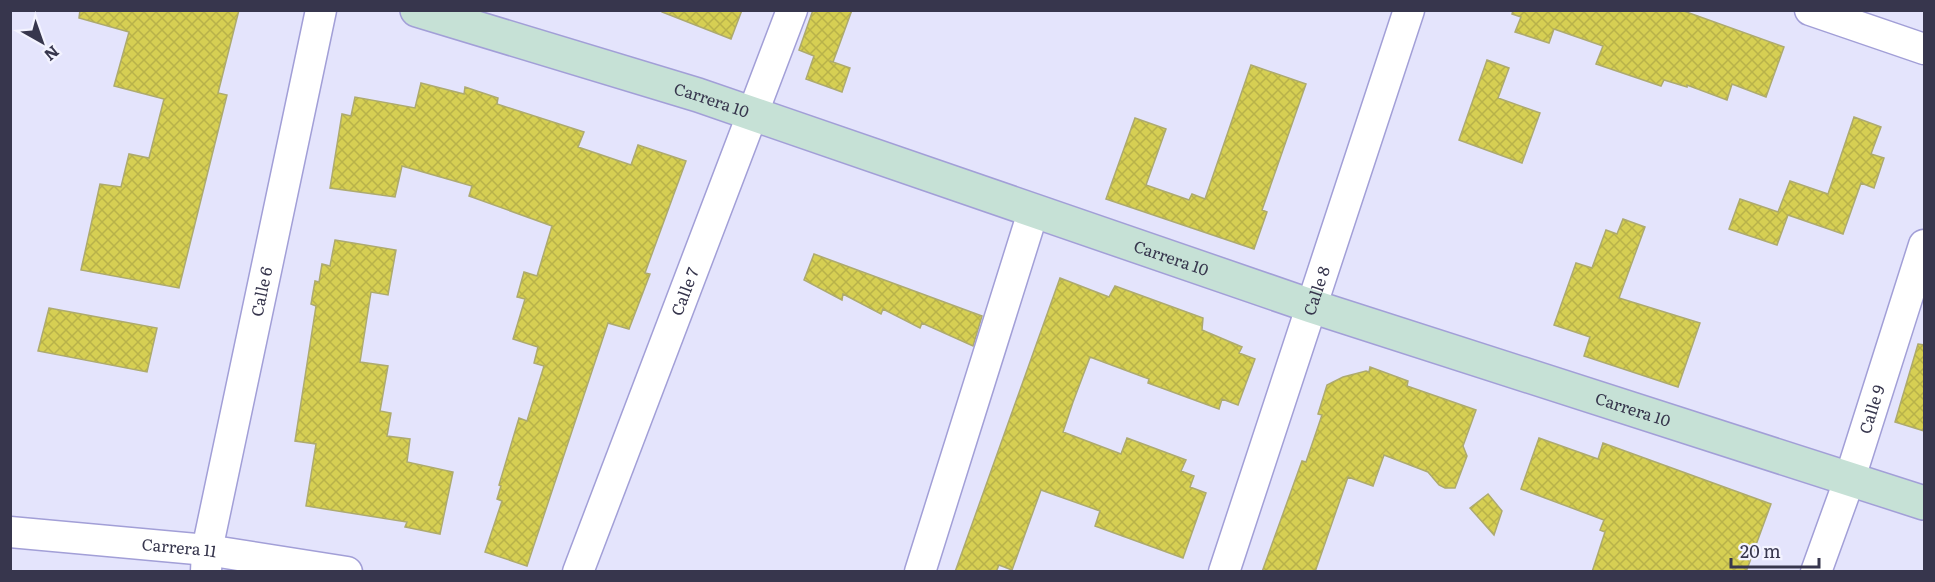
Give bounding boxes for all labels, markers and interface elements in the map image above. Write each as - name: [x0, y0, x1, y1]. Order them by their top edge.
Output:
- north arrow: [12, 12, 72, 72]
- text: N: [39, 41, 65, 68]
- street label: Carrera 10: [671, 75, 753, 123]
- street label: Carrera 10: [1131, 233, 1212, 281]
- street label: Calle 8: [1296, 263, 1335, 318]
- street label: Calle 6: [244, 264, 278, 319]
- street label: Calle 7: [664, 264, 704, 319]
- street label: Calle 9: [1852, 382, 1890, 437]
- street label: Carrera 10: [1592, 385, 1674, 432]
- street label: Carrera 11: [141, 531, 219, 562]
- scale bar: [1731, 531, 1820, 569]
- text: 20 m: [1740, 537, 1781, 564]

